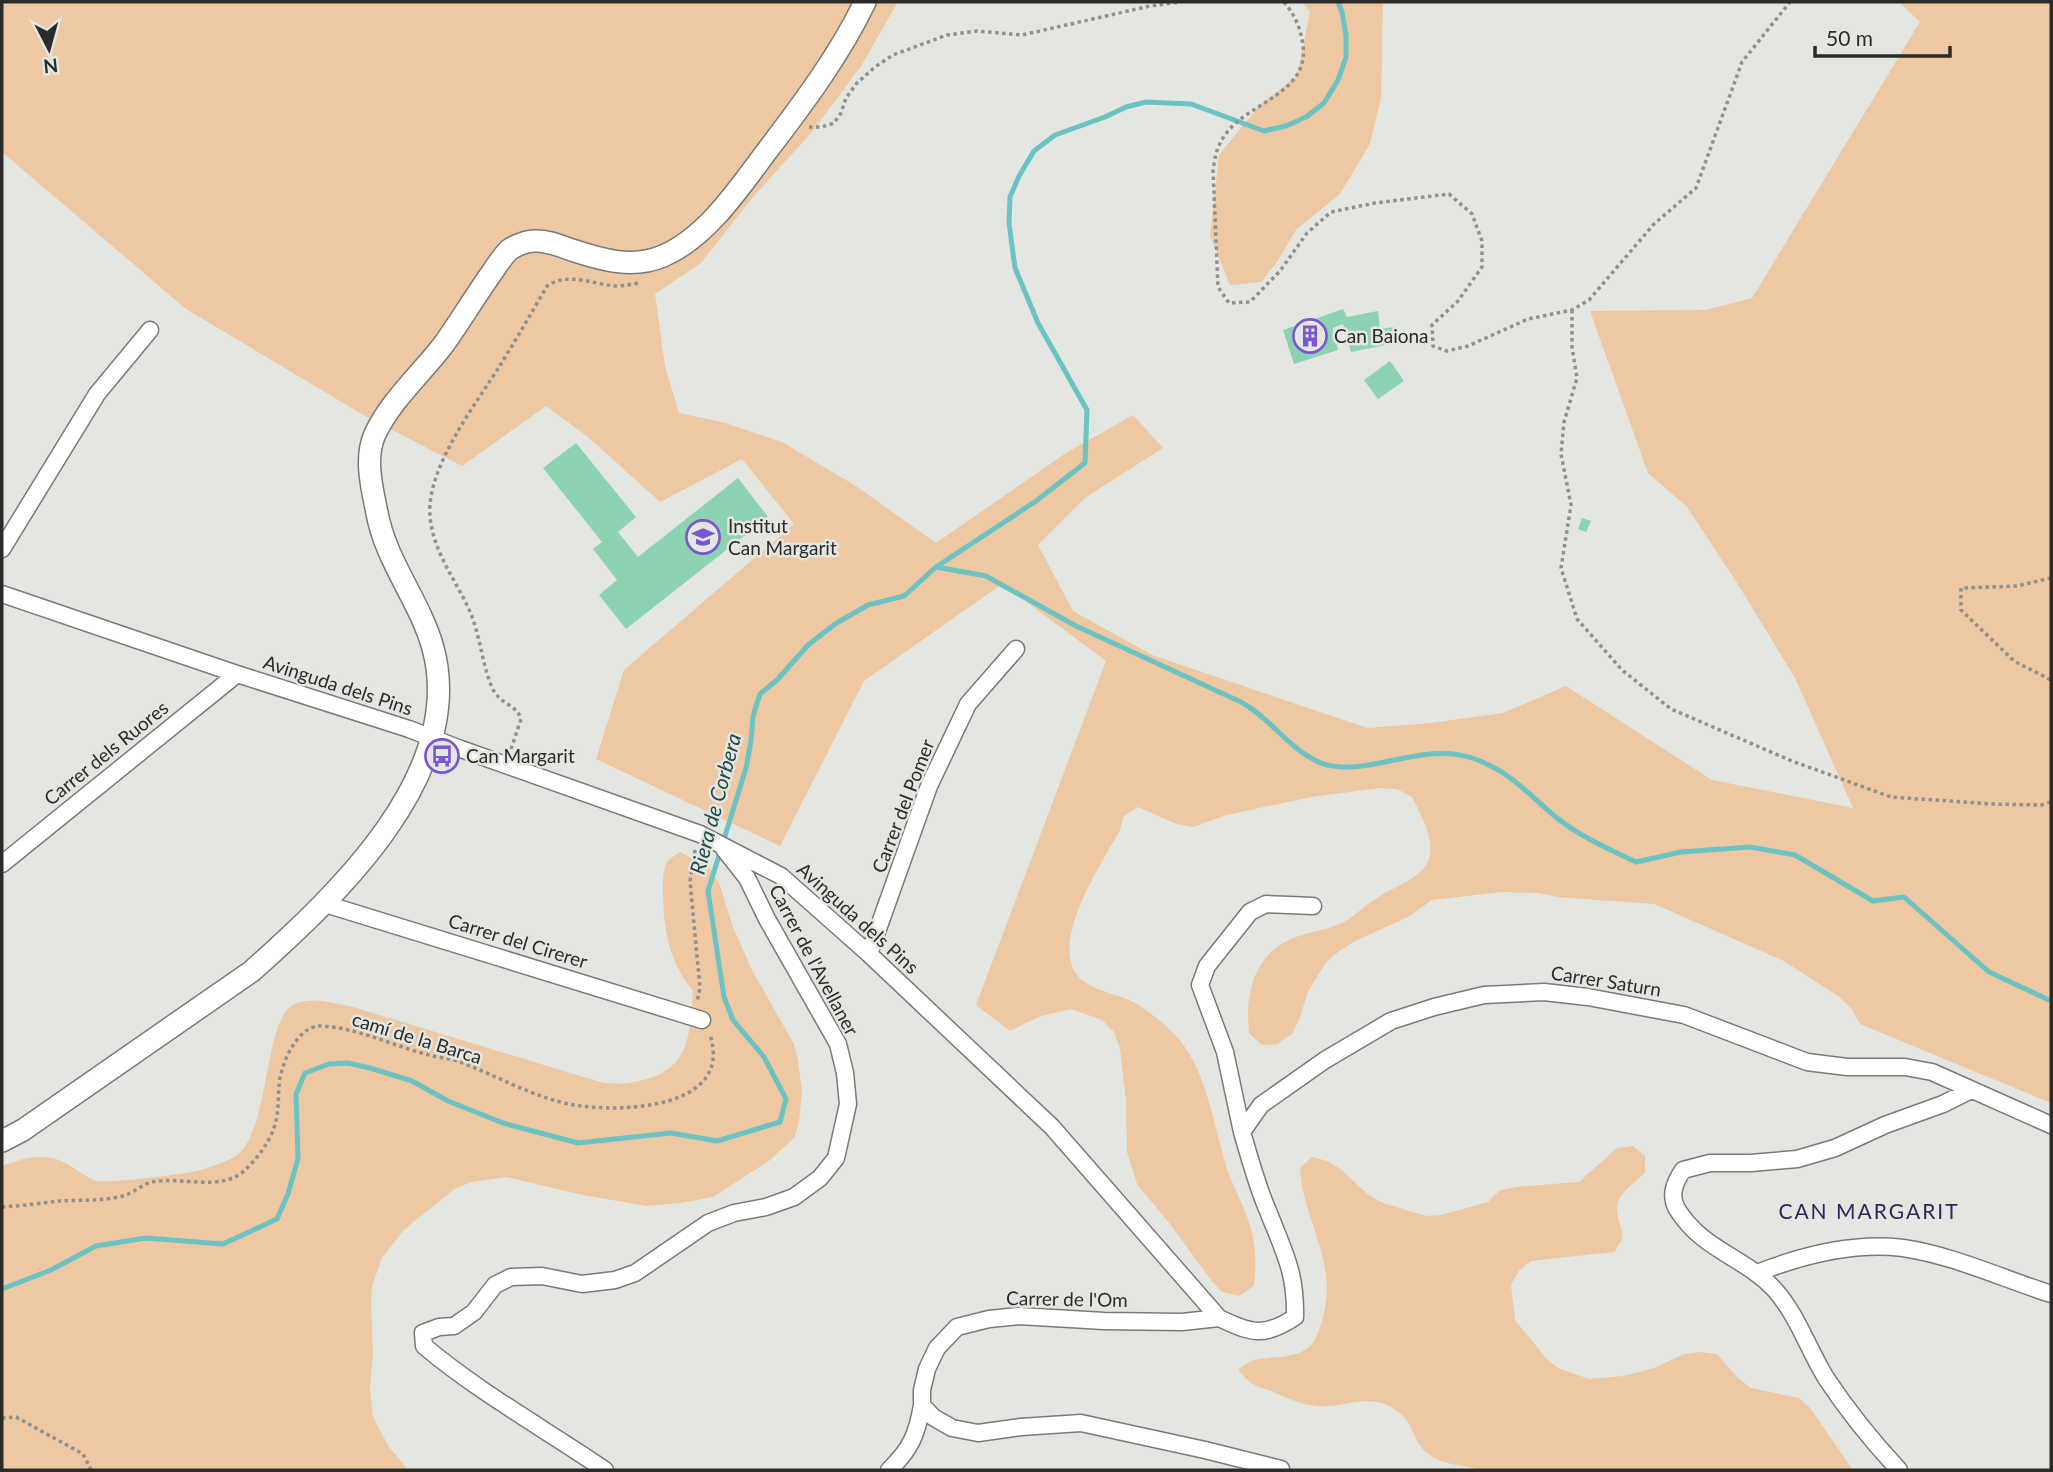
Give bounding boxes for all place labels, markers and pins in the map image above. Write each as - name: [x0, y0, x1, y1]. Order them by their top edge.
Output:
- building icon: Can Baiona: [1291, 317, 1329, 355]
- place label: Can Baiona: [1334, 324, 1429, 347]
- place label: Institut Can Margarit: [728, 514, 837, 559]
- school or university icon: Institut Can Margarit: [684, 518, 722, 556]
- bus stop icon: Can Margarit: [423, 737, 461, 775]
- place label: Can Margarit: [466, 744, 575, 767]

